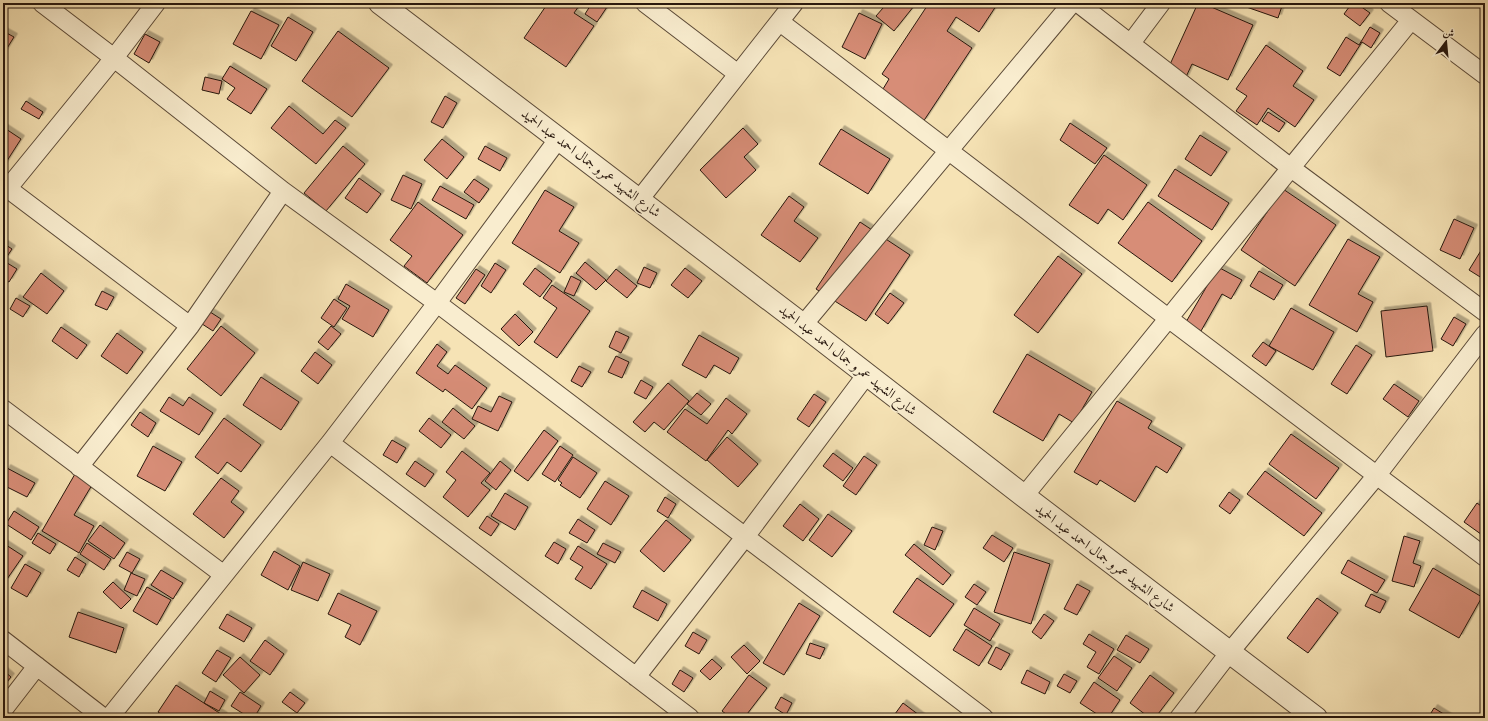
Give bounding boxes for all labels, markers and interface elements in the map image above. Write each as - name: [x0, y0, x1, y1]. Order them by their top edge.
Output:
- north arrow: [1426, 22, 1466, 62]
- text: ش: [1442, 25, 1456, 41]
- street label: شارع الشهيد عمرو جمال احمد عبد الحميد: [516, 105, 664, 224]
- street label: شارع الشهيد عمرو جمال احمد عبد الحميد: [774, 301, 920, 422]
- street label: شارع الشهيد عمرو جمال احمد عبد الحميد: [1030, 500, 1178, 619]

